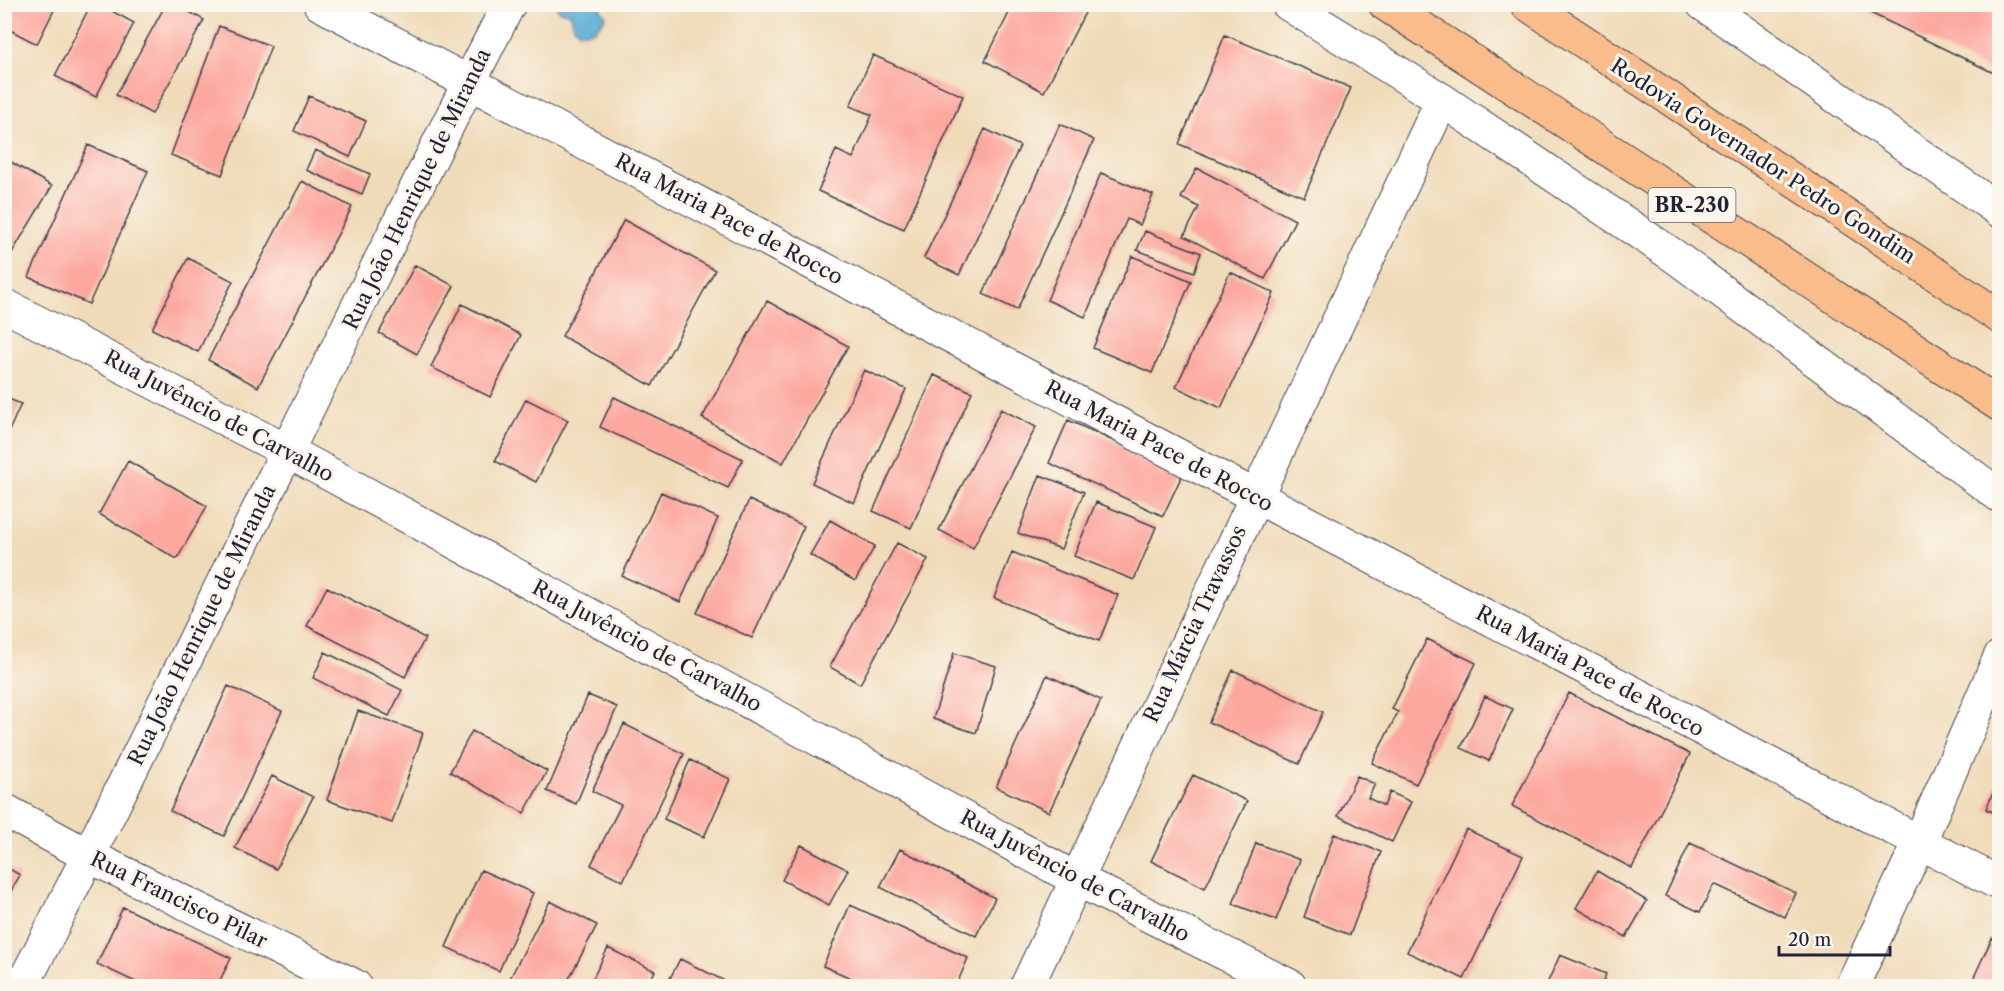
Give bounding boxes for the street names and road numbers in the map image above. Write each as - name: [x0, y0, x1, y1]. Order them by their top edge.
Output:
- street label: Rua João Henrique de Miranda: [337, 43, 496, 333]
- street label: Rodovia Governador Pedro Gondim: [1606, 53, 1921, 269]
- street label: Rua Maria Pace de Rocco: [611, 148, 848, 289]
- road number: BR-230: [1648, 188, 1736, 222]
- street label: Rua Juvêncio de Carvalho: [100, 344, 338, 487]
- street label: Rua Maria Pace de Rocco: [1041, 375, 1278, 516]
- street label: Rua João Henrique de Miranda: [122, 479, 281, 769]
- street label: Rua Márcia Travassos: [1138, 521, 1251, 726]
- street label: Rua Juvêncio de Carvalho: [528, 574, 766, 717]
- street label: Rua Maria Pace de Rocco: [1472, 600, 1709, 741]
- street label: Rua Juvêncio de Carvalho: [956, 804, 1194, 947]
- street label: Rua Francisco Pilar: [87, 846, 272, 953]

